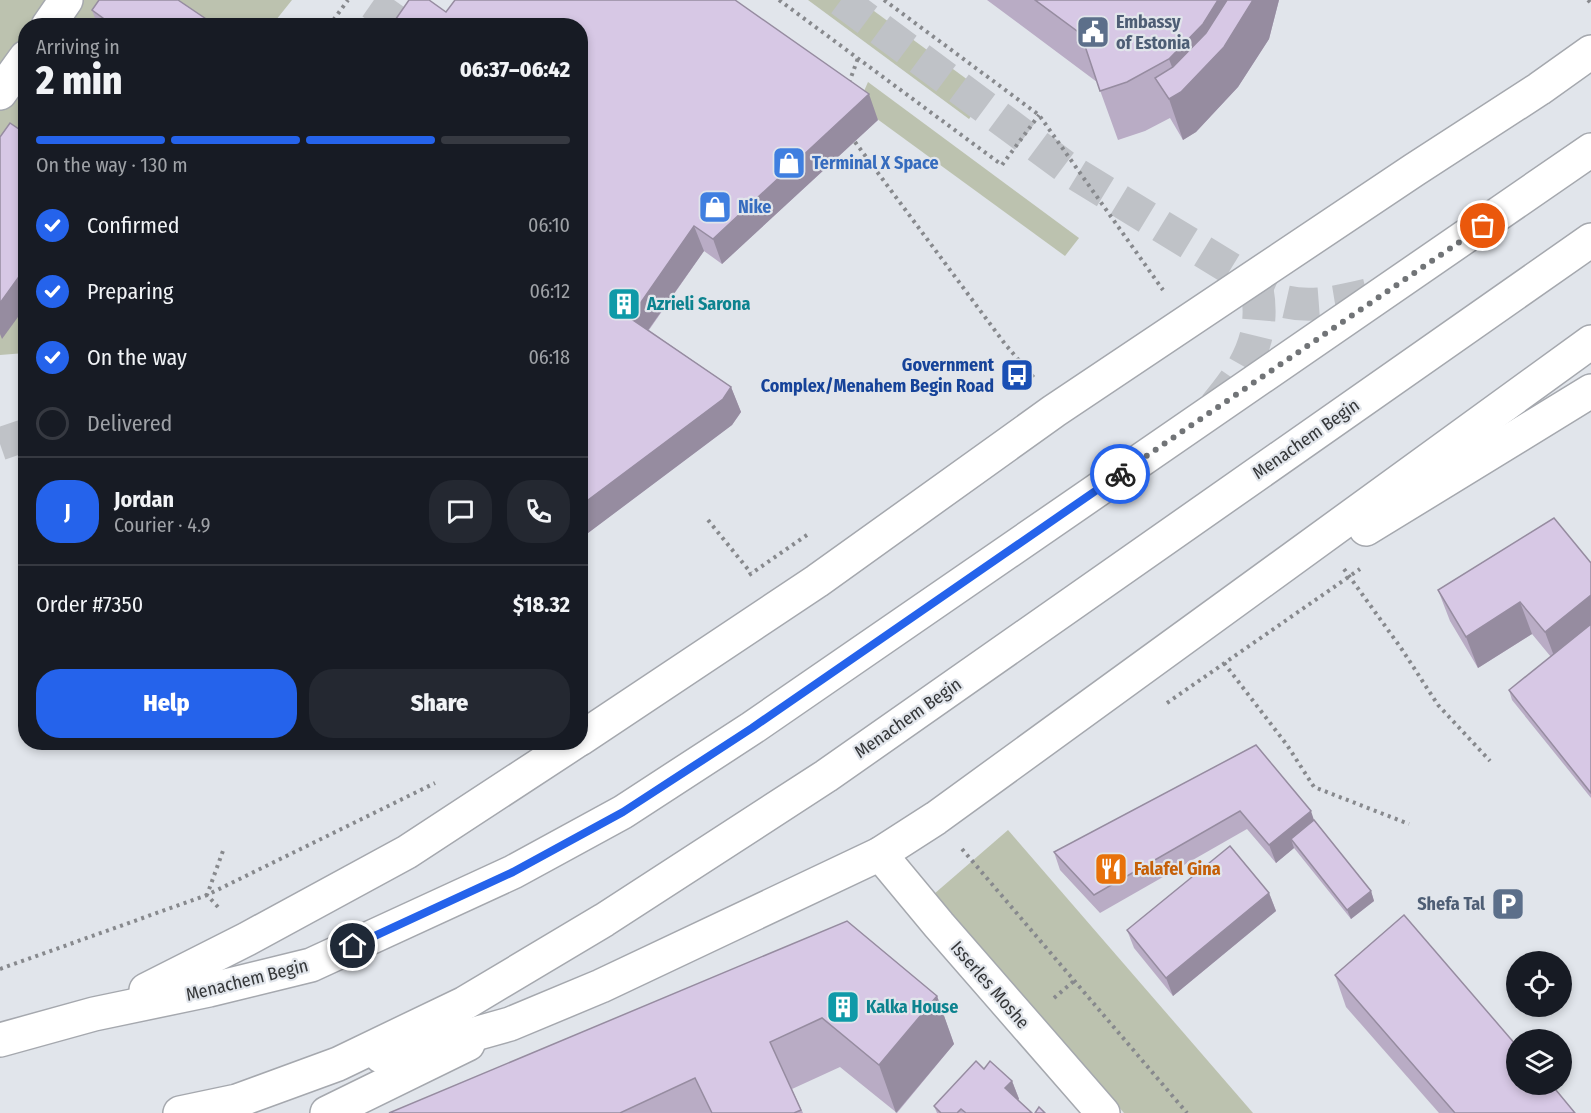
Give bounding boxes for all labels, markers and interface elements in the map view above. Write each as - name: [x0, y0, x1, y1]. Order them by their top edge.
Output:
- place label: Embassy of Estonia: [1116, 11, 1190, 54]
- public building icon: Embassy of Estonia: [1075, 14, 1111, 50]
- text: Arriving in: [36, 35, 120, 59]
- text: 06:37–06:42: [460, 56, 570, 83]
- text: 2 min: [36, 58, 122, 104]
- shop icon: Terminal X Space: [771, 145, 807, 181]
- place label: Terminal X Space: [812, 152, 939, 174]
- text: On the way · 130 m: [36, 153, 188, 177]
- shop icon: Nike: [697, 189, 733, 225]
- place label: Nike: [738, 196, 772, 218]
- pin: [1457, 200, 1508, 251]
- icon: check: [36, 209, 69, 242]
- icon: bag: [1466, 209, 1499, 242]
- text: Confirmed: [87, 212, 180, 239]
- text: 06:10: [528, 213, 570, 237]
- icon: check: [36, 275, 69, 308]
- text: Preparing: [87, 278, 173, 305]
- text: 06:12: [530, 279, 570, 303]
- building icon: Azrieli Sarona: [606, 286, 642, 322]
- place label: Azrieli Sarona: [646, 293, 750, 315]
- icon: check: [36, 341, 69, 374]
- text: On the way: [87, 344, 187, 371]
- text: 06:18: [528, 345, 570, 369]
- place label: Government Complex/Menahem Begin Road: [761, 354, 995, 397]
- bus stop icon: Government Complex/Menahem Begin Road: [999, 357, 1035, 393]
- street label: Menachem Begin: [1248, 394, 1364, 484]
- text: Delivered: [87, 410, 172, 437]
- courier: [1090, 444, 1150, 504]
- icon: bike: [1104, 458, 1137, 491]
- button: chat: [429, 480, 492, 543]
- button: phone: [507, 480, 570, 543]
- text: Jordan: [114, 486, 174, 513]
- text: J: [64, 498, 71, 525]
- text: Courier · 4.9: [114, 513, 210, 537]
- text: Order #7350: [36, 591, 143, 618]
- text: $18.32: [513, 591, 570, 618]
- button: Help: [36, 669, 297, 738]
- button: Share: [309, 669, 570, 738]
- street label: Menachem Begin: [850, 673, 966, 763]
- restaurant icon: Falafel Gina: [1093, 851, 1129, 887]
- place label: Falafel Gina: [1134, 858, 1221, 880]
- parking icon: Shefa Tal: [1490, 886, 1526, 922]
- place label: Shefa Tal: [1417, 893, 1485, 915]
- pin: [327, 920, 378, 971]
- icon: home: [336, 929, 369, 962]
- street label: Isserles Moshe: [946, 937, 1034, 1033]
- map controls: [1506, 951, 1572, 1095]
- button: locate: [1506, 951, 1572, 1017]
- street label: Menachem Begin: [184, 954, 310, 1006]
- building icon: Kalka House: [825, 989, 861, 1025]
- place label: Kalka House: [866, 996, 958, 1018]
- button: layers: [1506, 1029, 1572, 1095]

